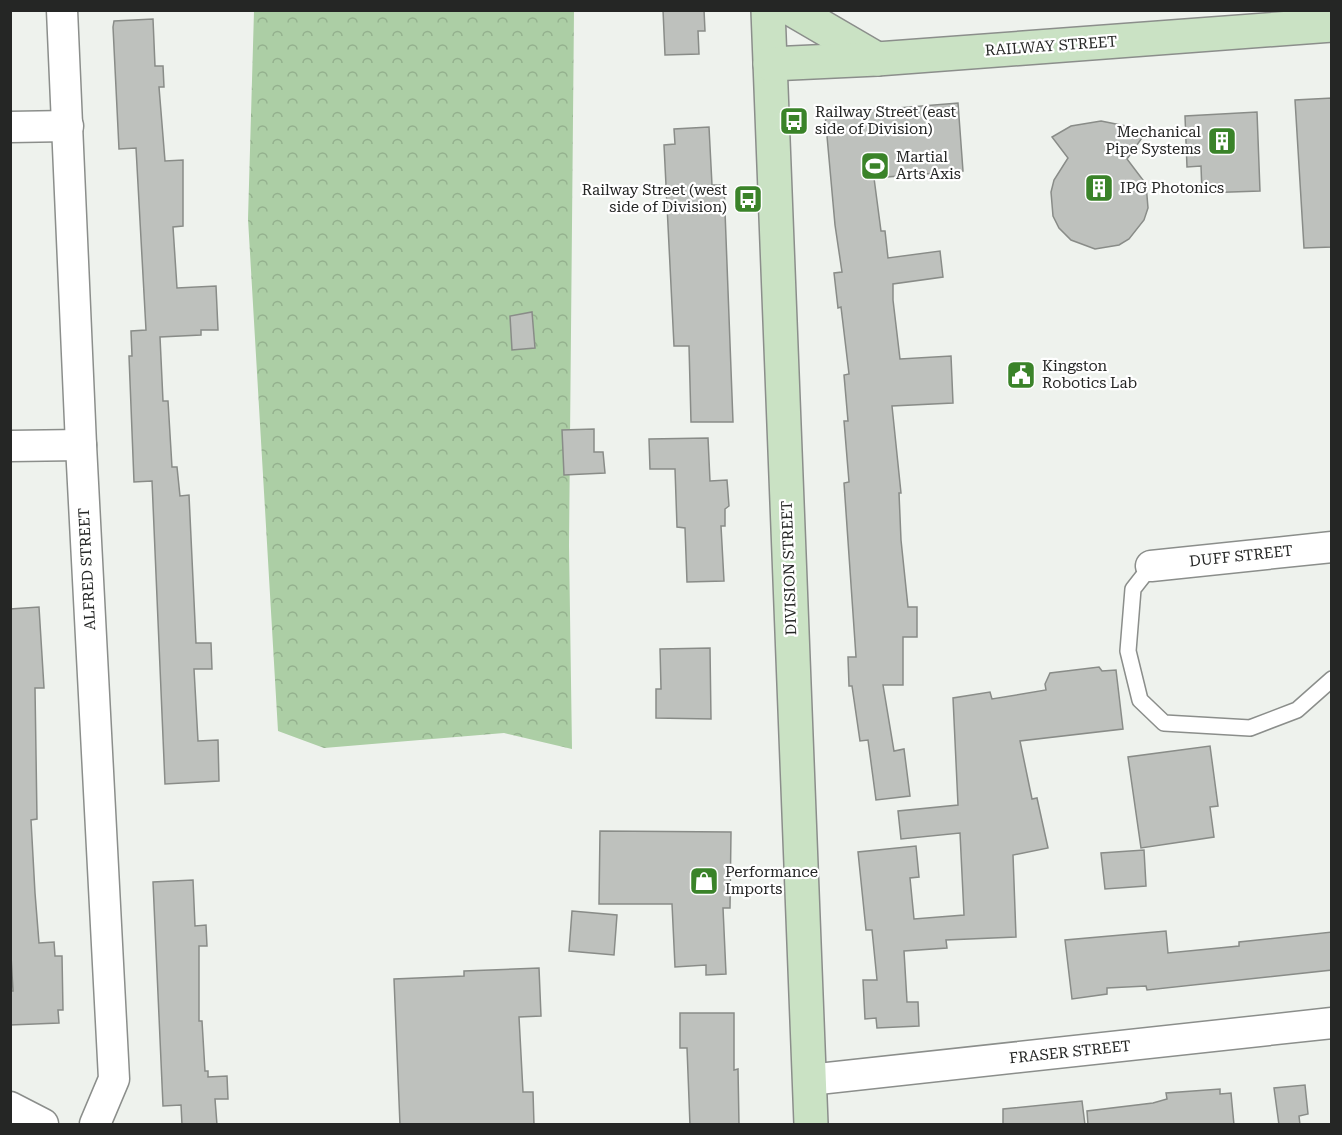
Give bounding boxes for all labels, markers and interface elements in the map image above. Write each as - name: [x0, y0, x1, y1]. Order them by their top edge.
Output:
- street label: RAILWAY STREET: [984, 32, 1118, 60]
- place label: Railway Street (east side of Division): [815, 103, 957, 138]
- bus stop icon: Railway Street (east side of Division): [778, 105, 810, 137]
- place label: Mechanical Pipe Systems: [1105, 123, 1201, 158]
- building icon: Mechanical Pipe Systems: [1206, 125, 1238, 157]
- place label: Martial Arts Axis: [896, 148, 961, 183]
- sports icon: Martial Arts Axis: [859, 150, 891, 182]
- building icon: IPG Photonics: [1083, 172, 1115, 204]
- place label: IPG Photonics: [1120, 179, 1224, 197]
- place label: Railway Street (west side of Division): [582, 181, 727, 216]
- bus stop icon: Railway Street (west side of Division): [732, 183, 764, 215]
- place label: Kingston Robotics Lab: [1042, 357, 1137, 392]
- public building icon: Kingston Robotics Lab: [1005, 359, 1037, 391]
- street label: DIVISION STREET: [778, 500, 800, 636]
- street label: ALFRED STREET: [75, 507, 99, 631]
- street label: DUFF STREET: [1188, 542, 1294, 570]
- place label: Performance Imports: [725, 863, 818, 898]
- shop icon: Performance Imports: [688, 865, 720, 897]
- street label: FRASER STREET: [1008, 1037, 1132, 1067]

